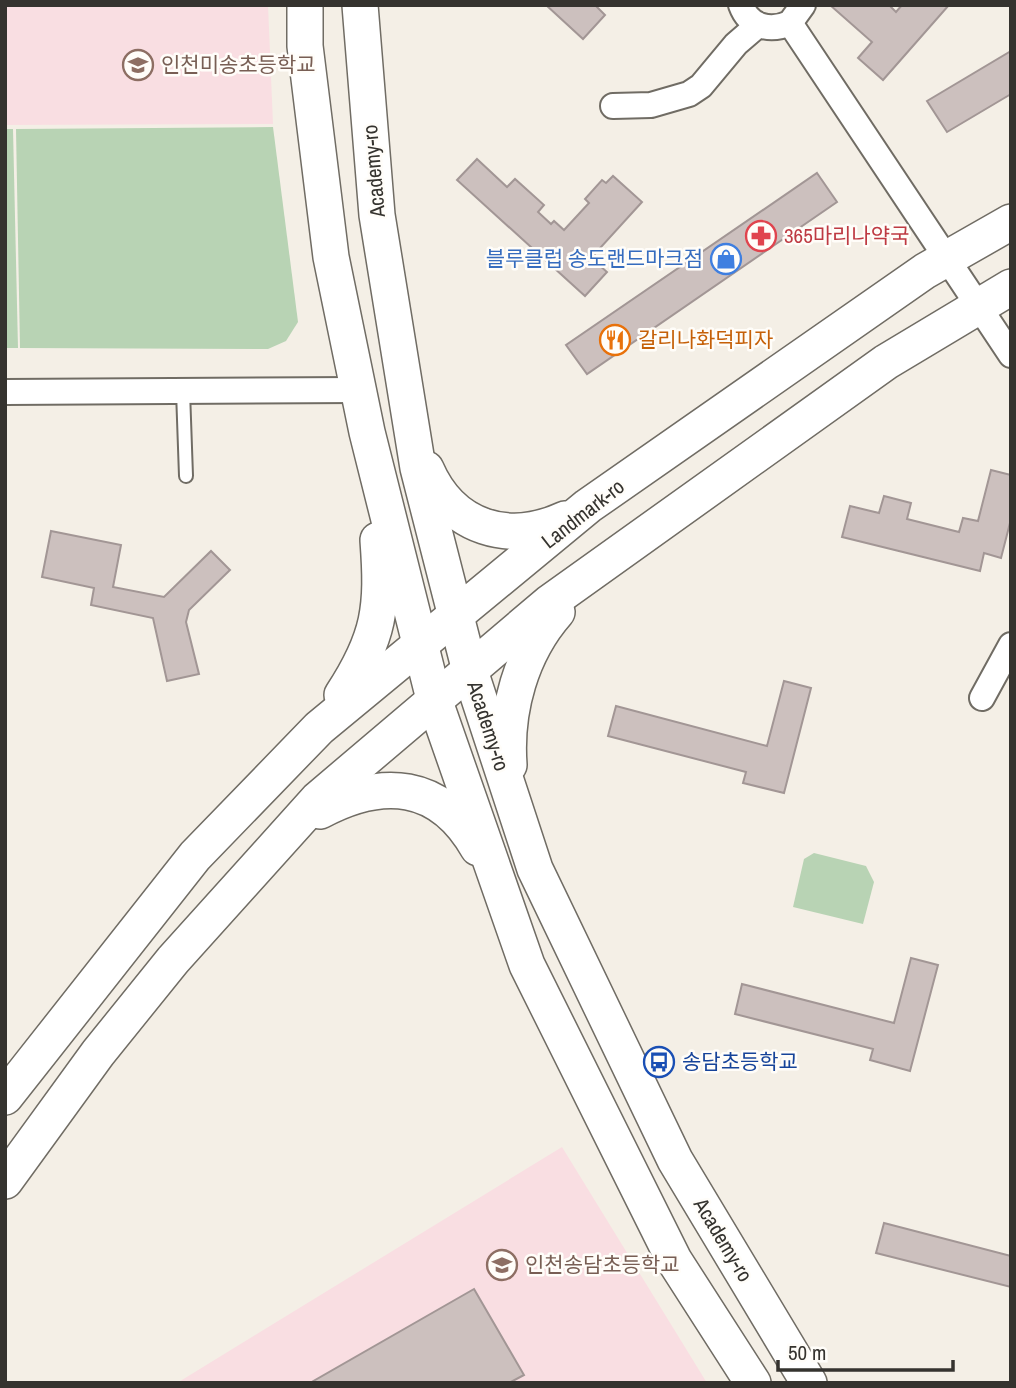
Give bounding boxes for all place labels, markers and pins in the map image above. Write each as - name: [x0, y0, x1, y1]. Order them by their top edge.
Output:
- school or university icon: 인천미송초등학교: [121, 48, 155, 82]
- place label: 인천미송초등학교: [161, 50, 316, 79]
- pharmacy icon: 365마리나약국: [744, 219, 778, 253]
- place label: 365마리나약국: [784, 221, 909, 250]
- shop icon: 블루클럽 송도랜드마크점: [709, 242, 743, 276]
- place label: 블루클럽 송도랜드마크점: [486, 244, 703, 273]
- restaurant icon: 갈리나화덕피자: [598, 323, 632, 357]
- place label: 갈리나화덕피자: [638, 325, 773, 354]
- bus stop icon: 송담초등학교: [642, 1045, 676, 1079]
- place label: 송담초등학교: [682, 1047, 798, 1076]
- school or university icon: 인천송담초등학교: [485, 1248, 519, 1282]
- place label: 인천송담초등학교: [525, 1250, 680, 1279]

